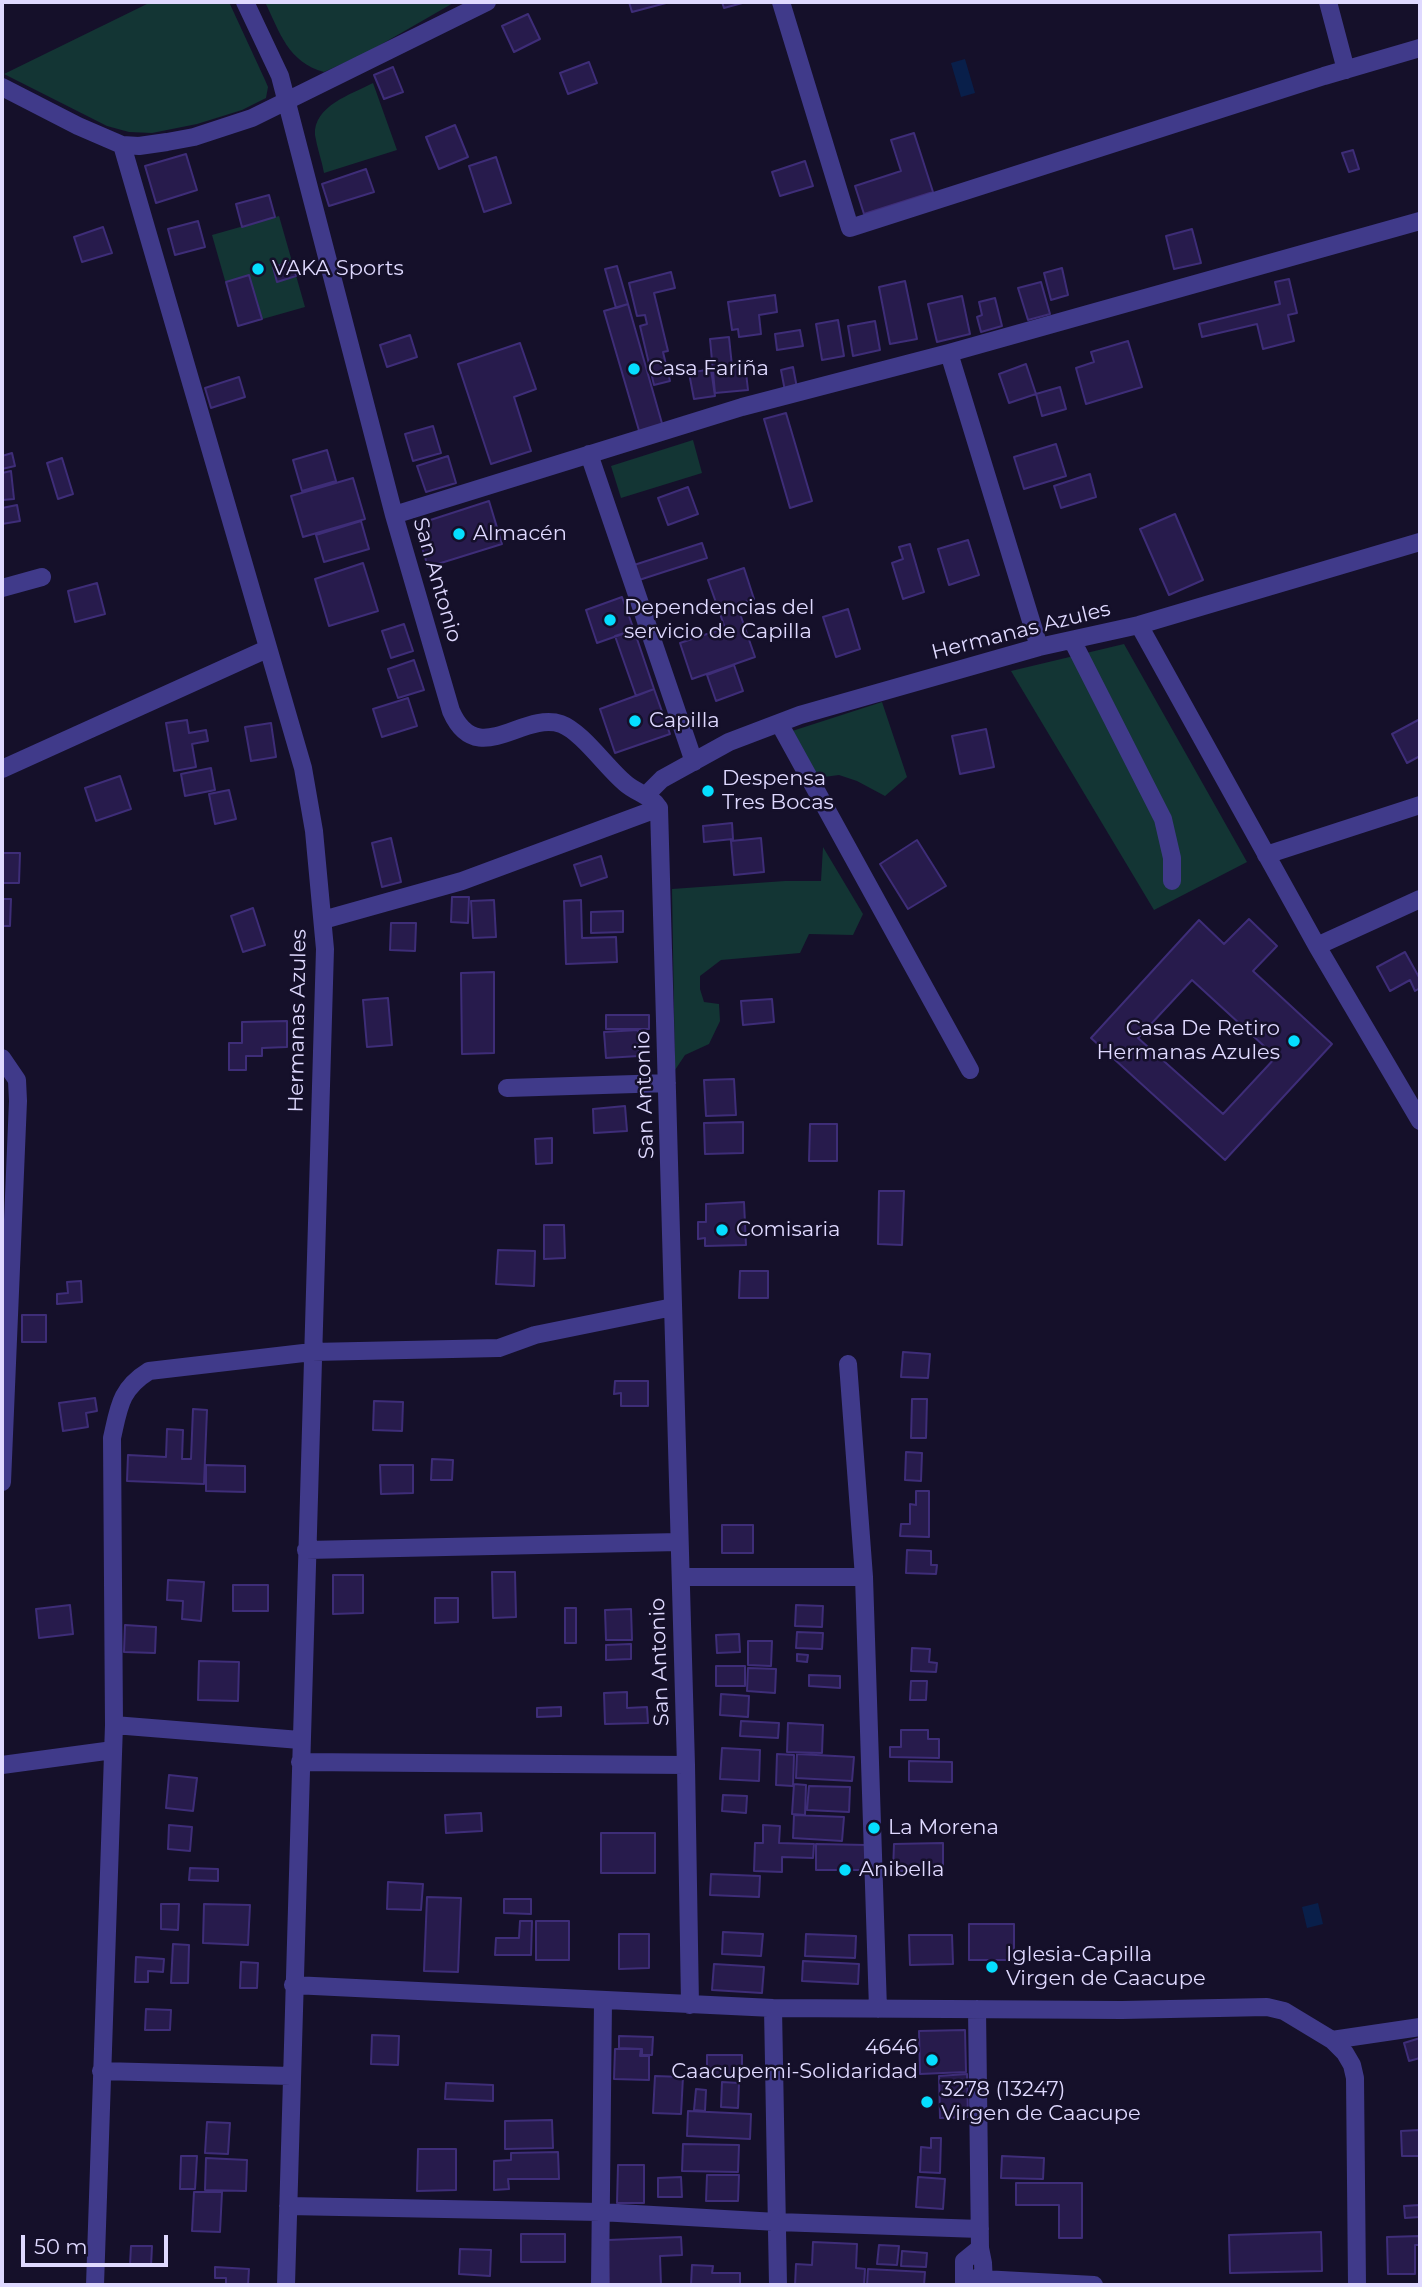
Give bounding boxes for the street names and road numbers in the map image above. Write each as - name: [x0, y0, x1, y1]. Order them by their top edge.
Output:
- street label: San Antonio: [407, 515, 467, 645]
- street label: Hermanas Azules: [929, 597, 1113, 665]
- street label: Hermanas Azules: [284, 929, 312, 1113]
- street label: San Antonio: [630, 1030, 660, 1160]
- street label: San Antonio: [645, 1597, 675, 1727]

